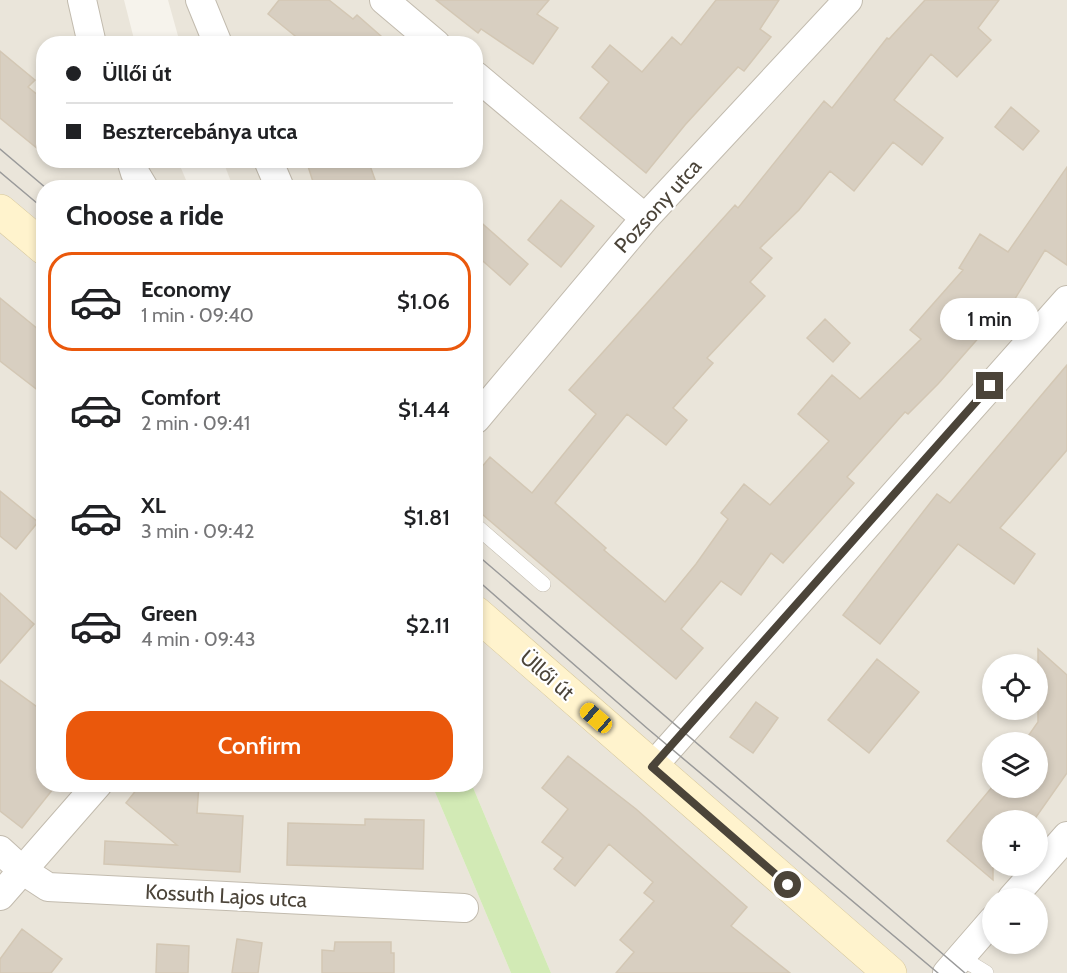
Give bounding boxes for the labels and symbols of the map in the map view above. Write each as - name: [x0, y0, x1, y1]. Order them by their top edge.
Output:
- street label: Pozsony utca: [609, 154, 706, 258]
- callout: 1 min: [940, 299, 1040, 341]
- route end: [976, 372, 1003, 399]
- street label: Üllői út: [515, 644, 580, 705]
- car: [577, 699, 615, 737]
- route start: [774, 871, 801, 898]
- street label: Kossuth Lajos utca: [144, 879, 308, 913]

